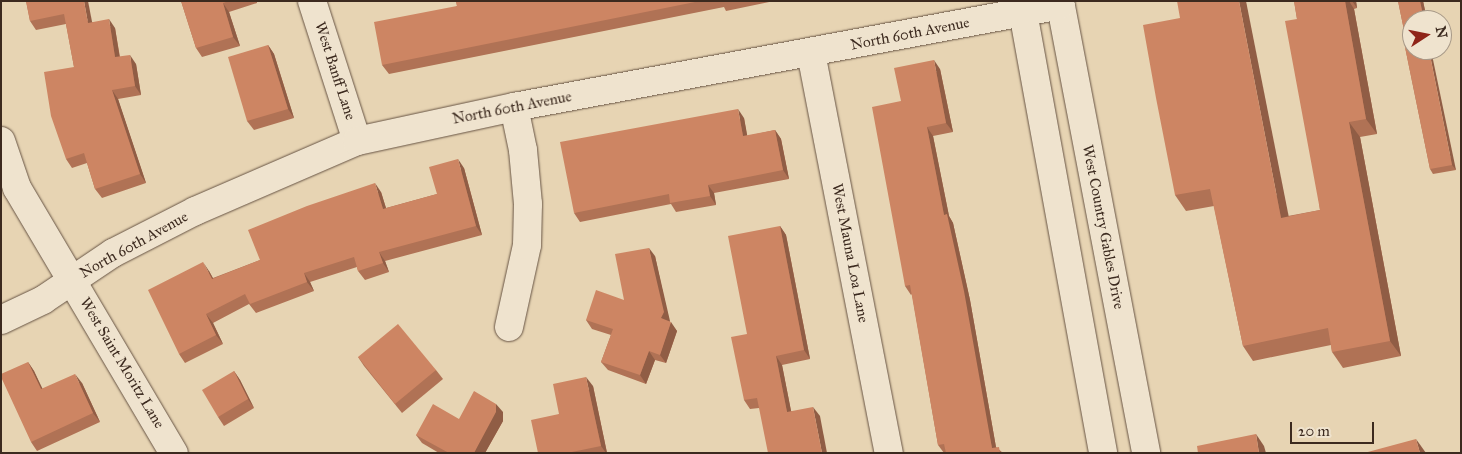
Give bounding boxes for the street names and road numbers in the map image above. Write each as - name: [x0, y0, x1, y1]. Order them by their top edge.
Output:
- street label: North 60th Avenue: [849, 14, 971, 54]
- street label: West Banff Lane: [311, 20, 359, 122]
- street label: North 60th Avenue: [451, 88, 573, 128]
- street label: West Country Gables Drive: [1078, 143, 1128, 311]
- street label: West Mauna Loa Lane: [828, 182, 872, 324]
- street label: North 60th Avenue: [77, 208, 191, 282]
- street label: West Saint Moritz Lane: [76, 294, 168, 432]

